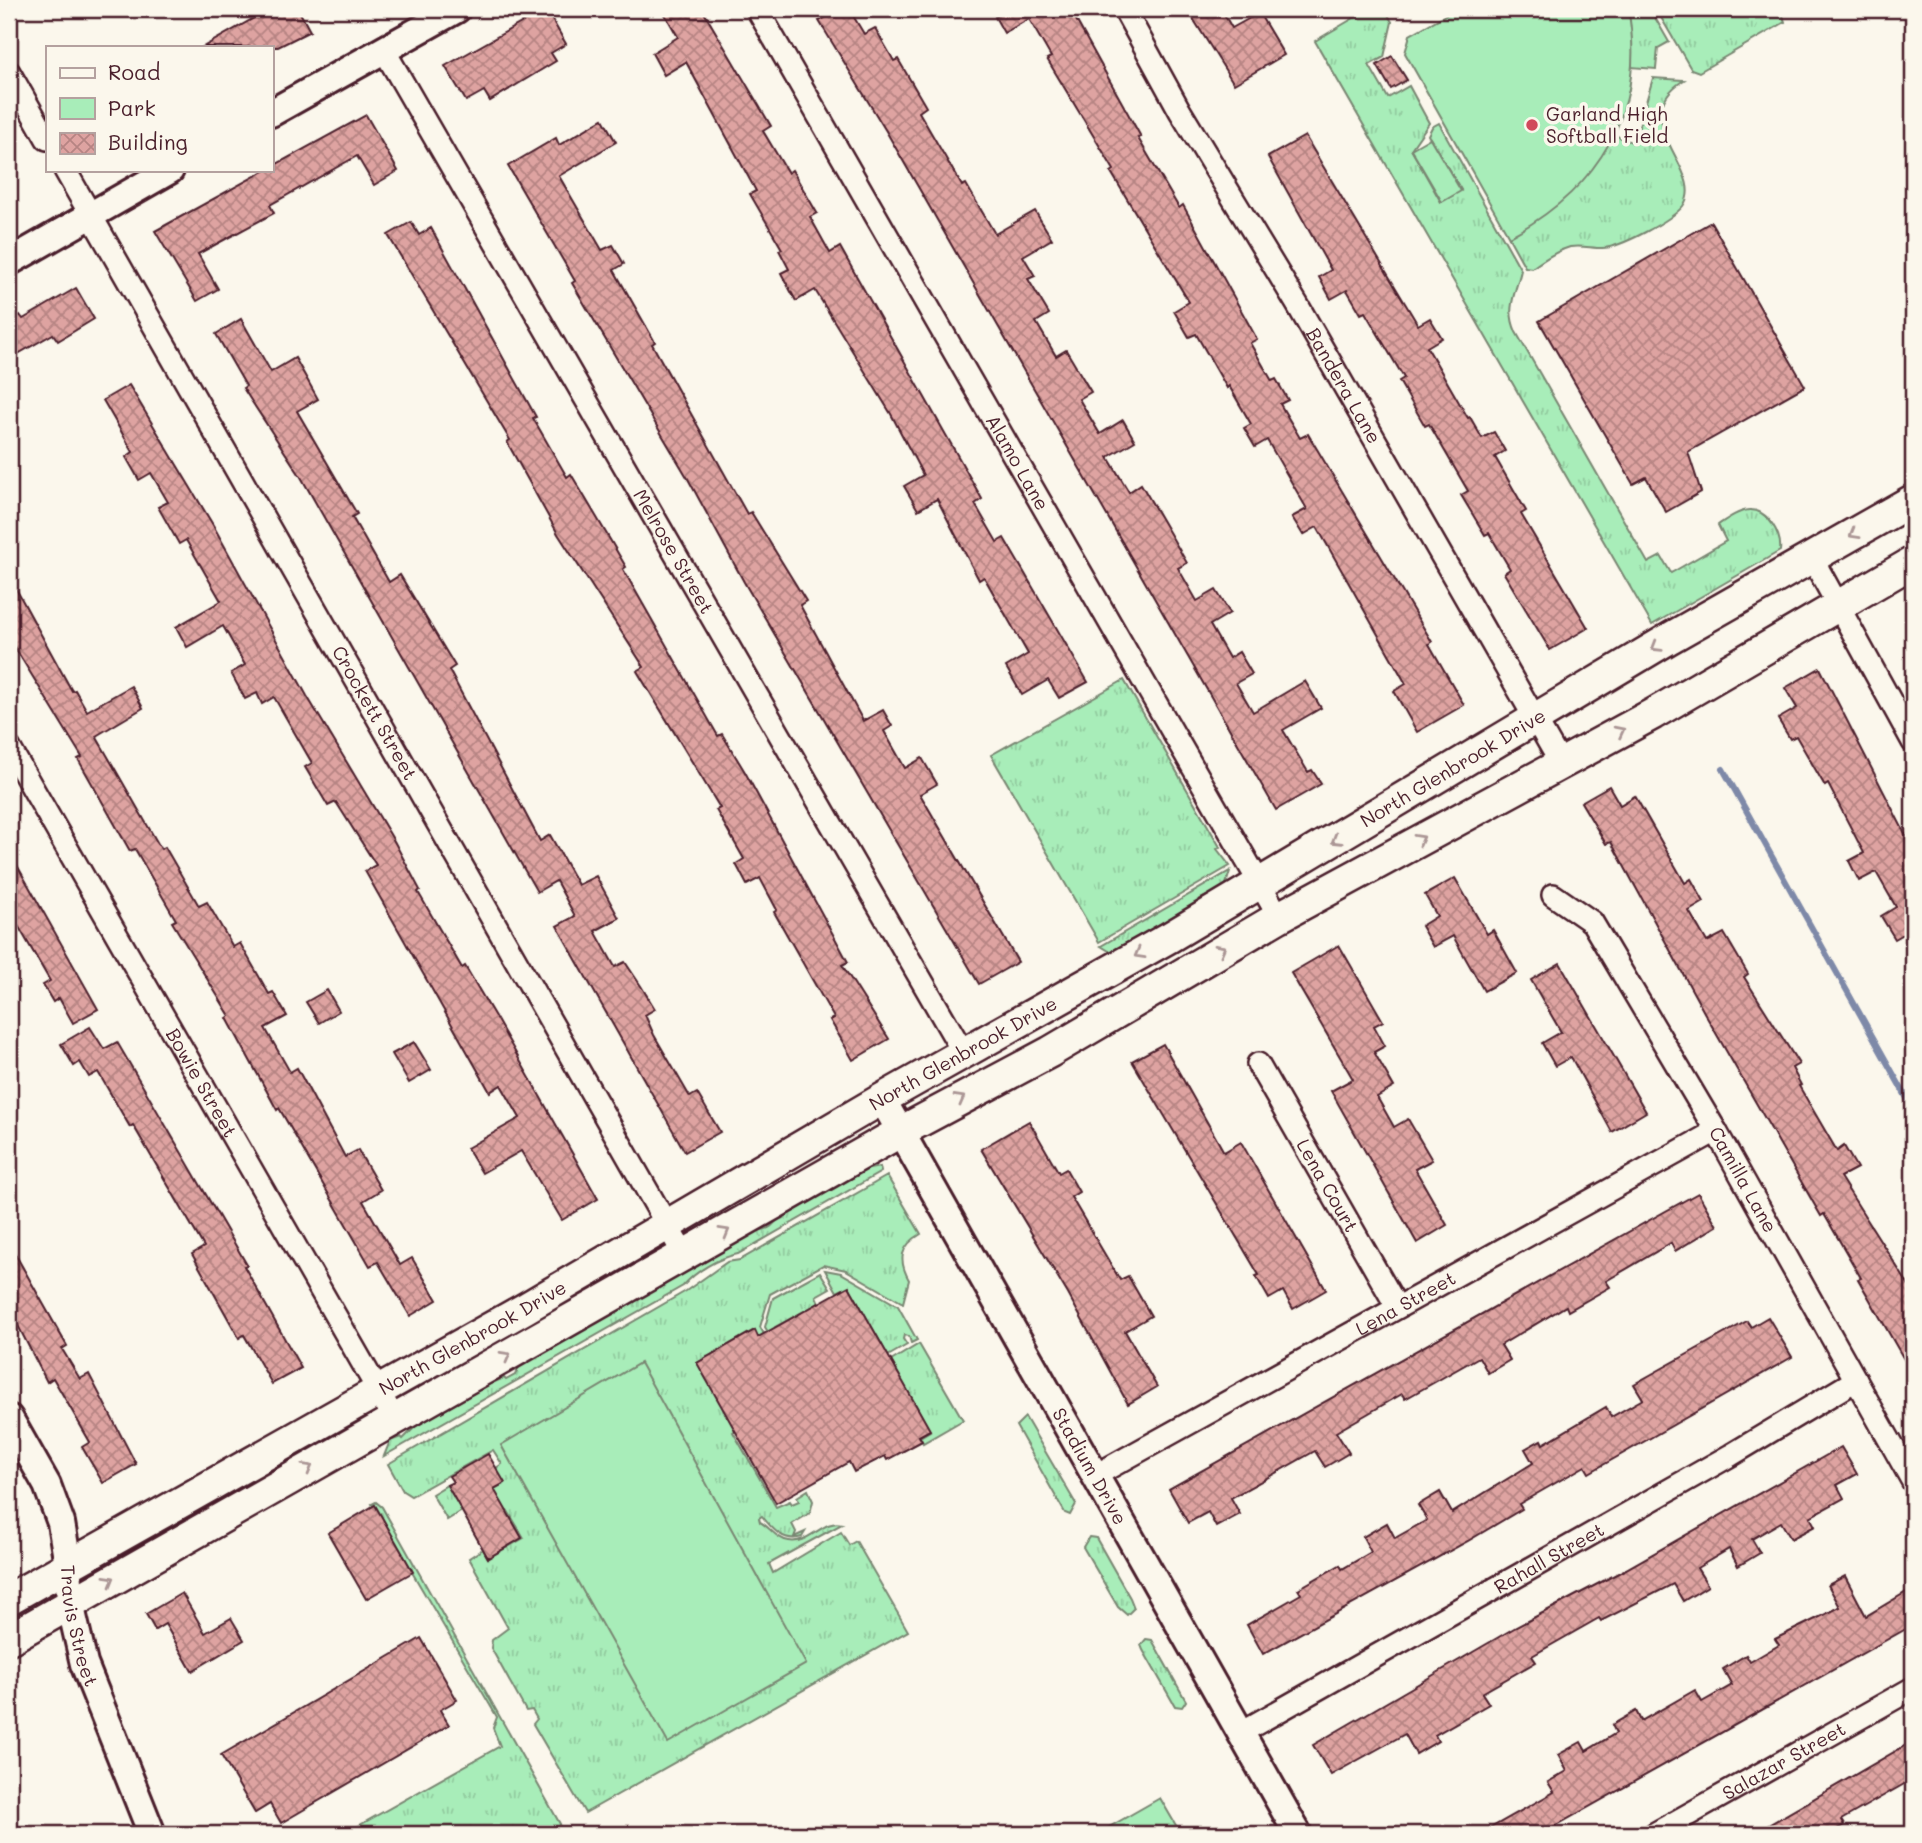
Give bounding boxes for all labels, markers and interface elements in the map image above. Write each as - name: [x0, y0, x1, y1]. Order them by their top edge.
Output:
- legend: [46, 46, 273, 172]
- text: Road: [108, 58, 160, 85]
- text: Park: [108, 94, 156, 121]
- place label: Garland High Softball Field: [1546, 101, 1668, 148]
- marker: Garland High Softball Field: [1524, 117, 1540, 133]
- text: Building: [108, 128, 188, 155]
- street label: Bandera Lane: [1301, 323, 1387, 448]
- street label: Alamo Lane: [981, 410, 1055, 515]
- street label: Melrose Street: [628, 484, 720, 618]
- one-way arrow: [1849, 526, 1861, 539]
- one-way arrow: [1651, 638, 1664, 651]
- street label: Crockett Street: [327, 641, 423, 784]
- street label: North Glenbrook Drive: [1355, 702, 1550, 833]
- one-way arrow: [1613, 726, 1625, 739]
- one-way arrow: [1330, 832, 1343, 845]
- one-way arrow: [1413, 834, 1425, 847]
- one-way arrow: [1214, 944, 1226, 957]
- one-way arrow: [1134, 946, 1146, 959]
- street label: North Glenbrook Drive: [864, 990, 1061, 1116]
- street label: Bowie Street: [161, 1023, 243, 1142]
- one-way arrow: [953, 1094, 965, 1107]
- street label: Camilla Lane: [1704, 1122, 1783, 1237]
- street label: Lena Court: [1291, 1134, 1364, 1236]
- one-way arrow: [718, 1227, 731, 1240]
- street label: Lena Street: [1351, 1265, 1460, 1341]
- street label: North Glenbrook Drive: [374, 1274, 571, 1400]
- one-way arrow: [499, 1351, 511, 1364]
- street label: Stadium Drive: [1047, 1403, 1133, 1529]
- one-way arrow: [301, 1463, 313, 1476]
- street label: Rahall Street: [1489, 1517, 1608, 1599]
- street label: Travis Street: [56, 1564, 105, 1690]
- one-way arrow: [103, 1575, 116, 1588]
- street label: Salazar Street: [1717, 1716, 1850, 1805]

